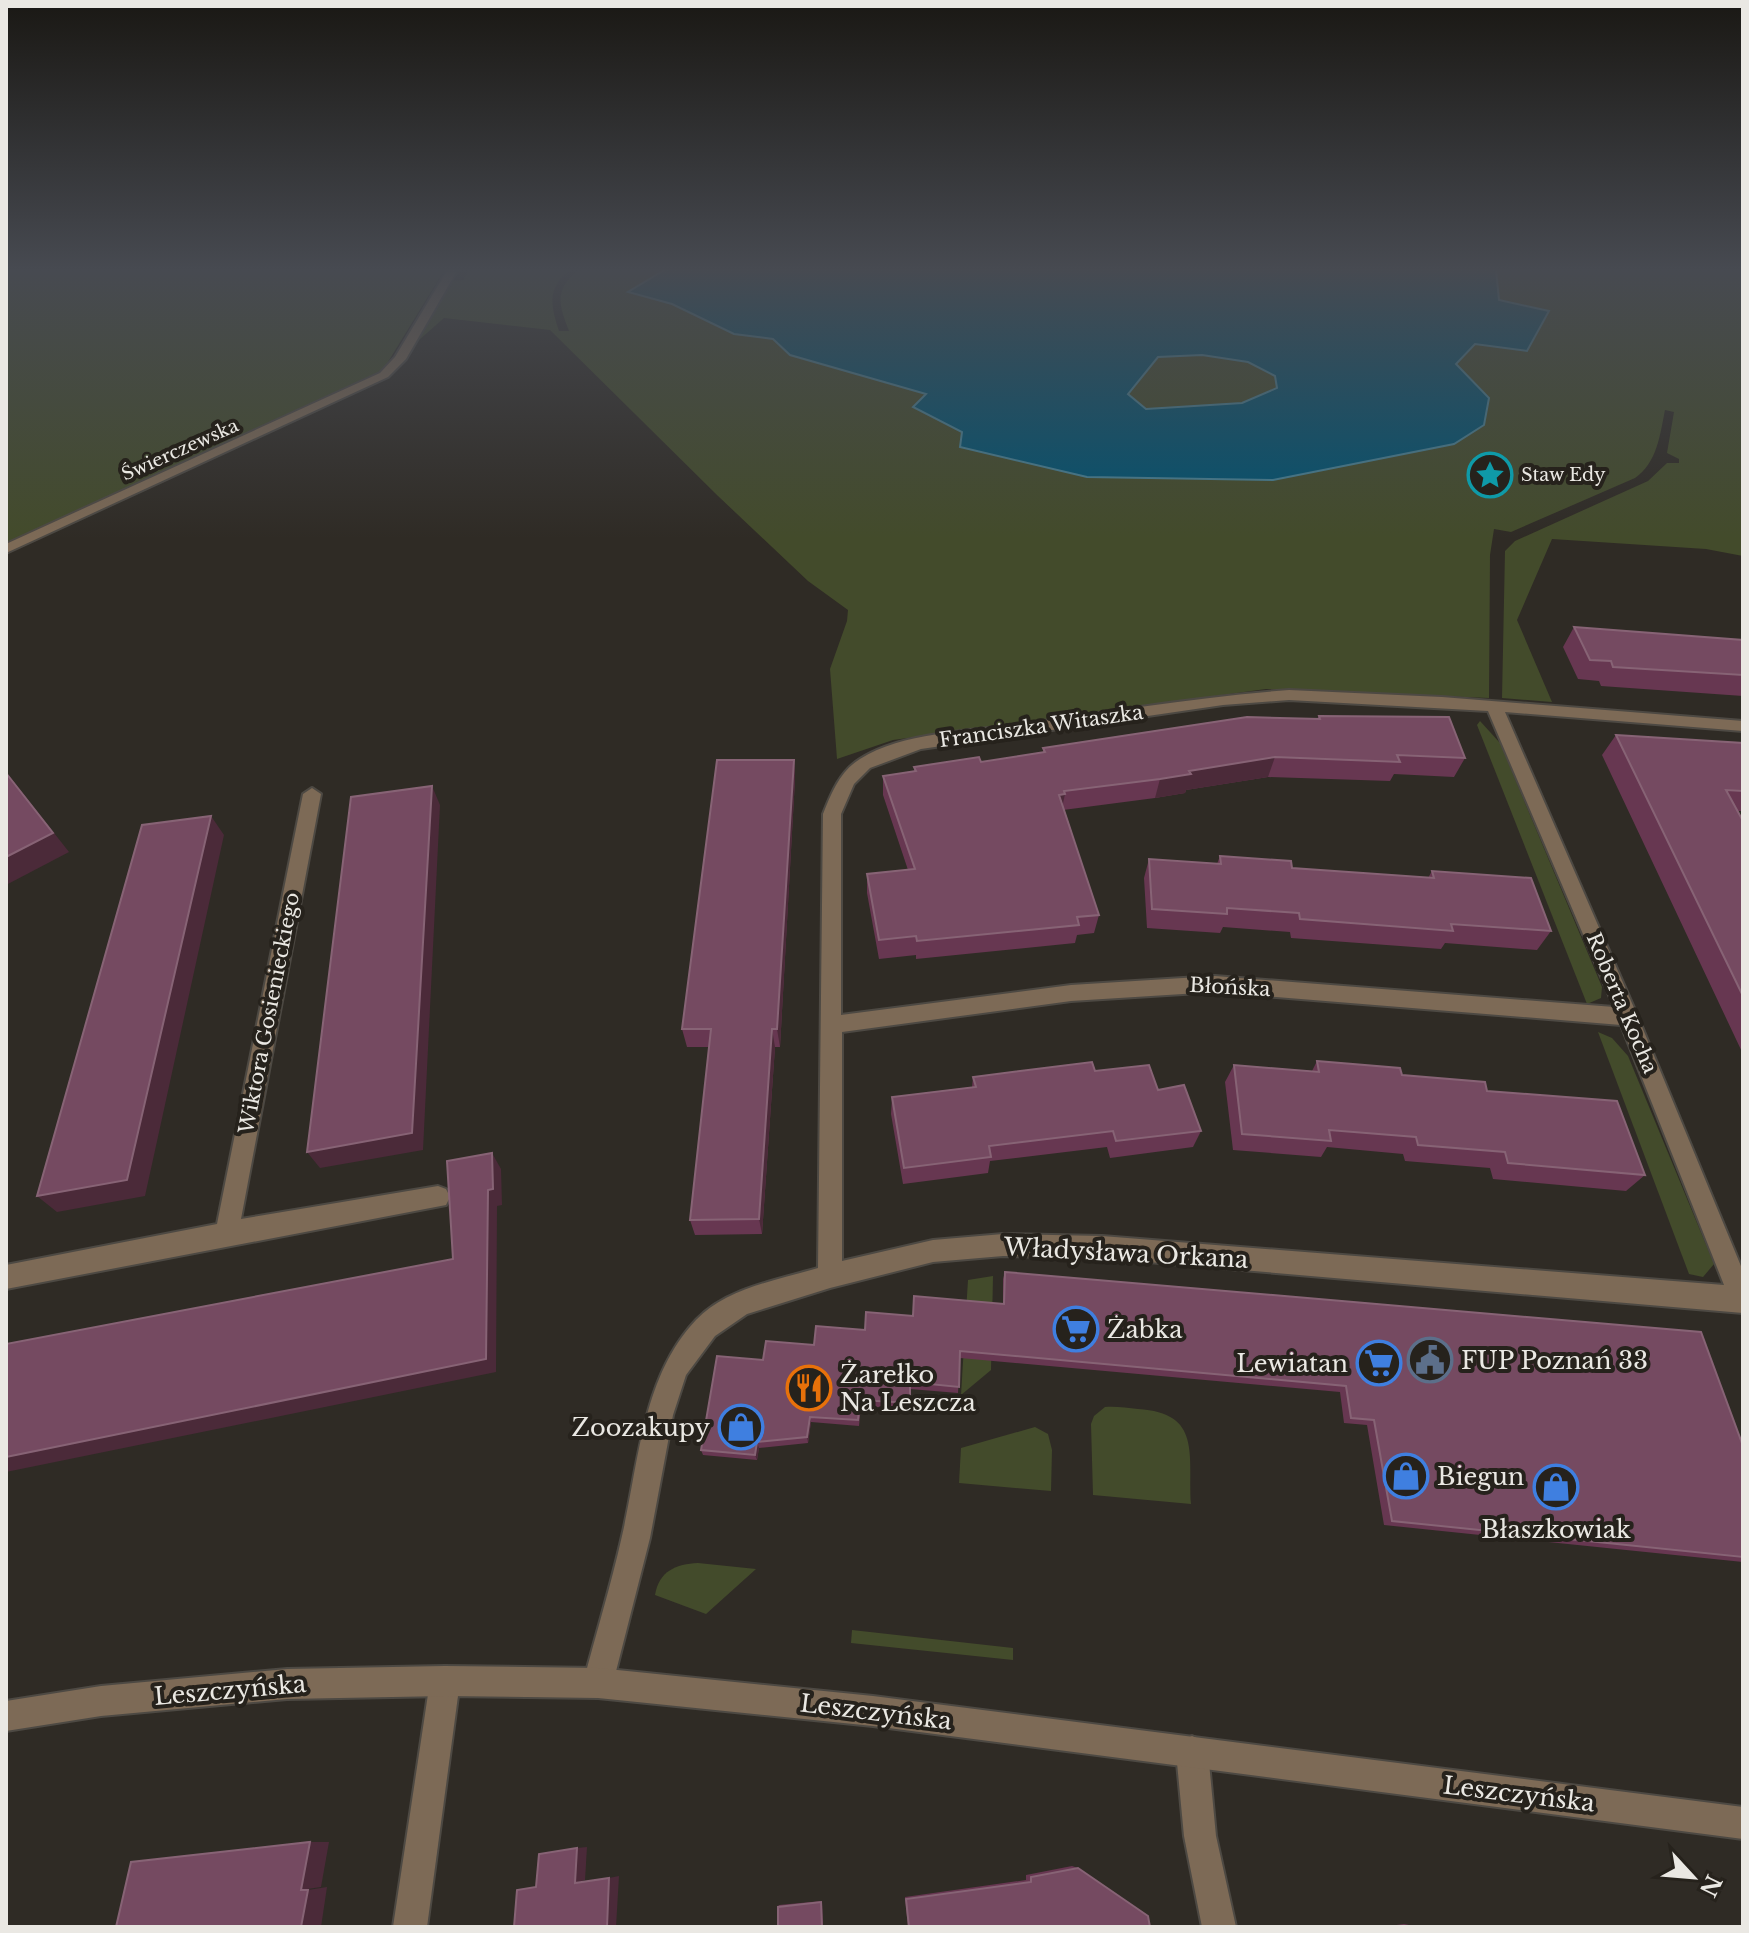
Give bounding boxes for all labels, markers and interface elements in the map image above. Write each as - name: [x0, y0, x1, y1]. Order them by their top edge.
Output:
- street label: Świerczewska: [118, 413, 242, 486]
- place icon: Staw Edy: [1466, 451, 1514, 499]
- place label: Staw Edy: [1521, 464, 1606, 486]
- street label: Franciszka Witaszka: [937, 700, 1146, 752]
- street label: Wiktora Gosienieckiego: [234, 890, 304, 1137]
- street label: Roberta Kocha: [1582, 929, 1663, 1078]
- street label: Błońska: [1189, 973, 1272, 1001]
- street label: Władysława Orkana: [1002, 1232, 1250, 1274]
- supermarket icon: Żabka: [1052, 1305, 1100, 1353]
- place label: Żabka: [1107, 1315, 1183, 1344]
- public building icon: FUP Poznań 33: [1406, 1336, 1454, 1384]
- supermarket icon: Lewiatan: [1355, 1339, 1403, 1387]
- place label: FUP Poznań 33: [1461, 1346, 1648, 1375]
- place label: Lewiatan: [1236, 1349, 1348, 1378]
- place label: Żarełko Na Leszcza: [840, 1360, 976, 1417]
- restaurant icon: Żarełko Na Leszcza: [785, 1364, 833, 1412]
- shop icon: Zoozakupy: [717, 1403, 765, 1451]
- place label: Zoozakupy: [572, 1413, 711, 1442]
- shop icon: Biegun: [1382, 1452, 1430, 1500]
- place label: Biegun: [1437, 1462, 1524, 1491]
- shop icon: Błaszkowiak: [1532, 1463, 1580, 1511]
- place label: Błaszkowiak: [1481, 1515, 1631, 1544]
- street label: Leszczyńska: [153, 1669, 308, 1711]
- street label: Leszczyńska: [799, 1688, 954, 1736]
- street label: Leszczyńska: [1442, 1770, 1597, 1818]
- north arrow: [1653, 1837, 1733, 1917]
- text: N: [1694, 1870, 1727, 1901]

